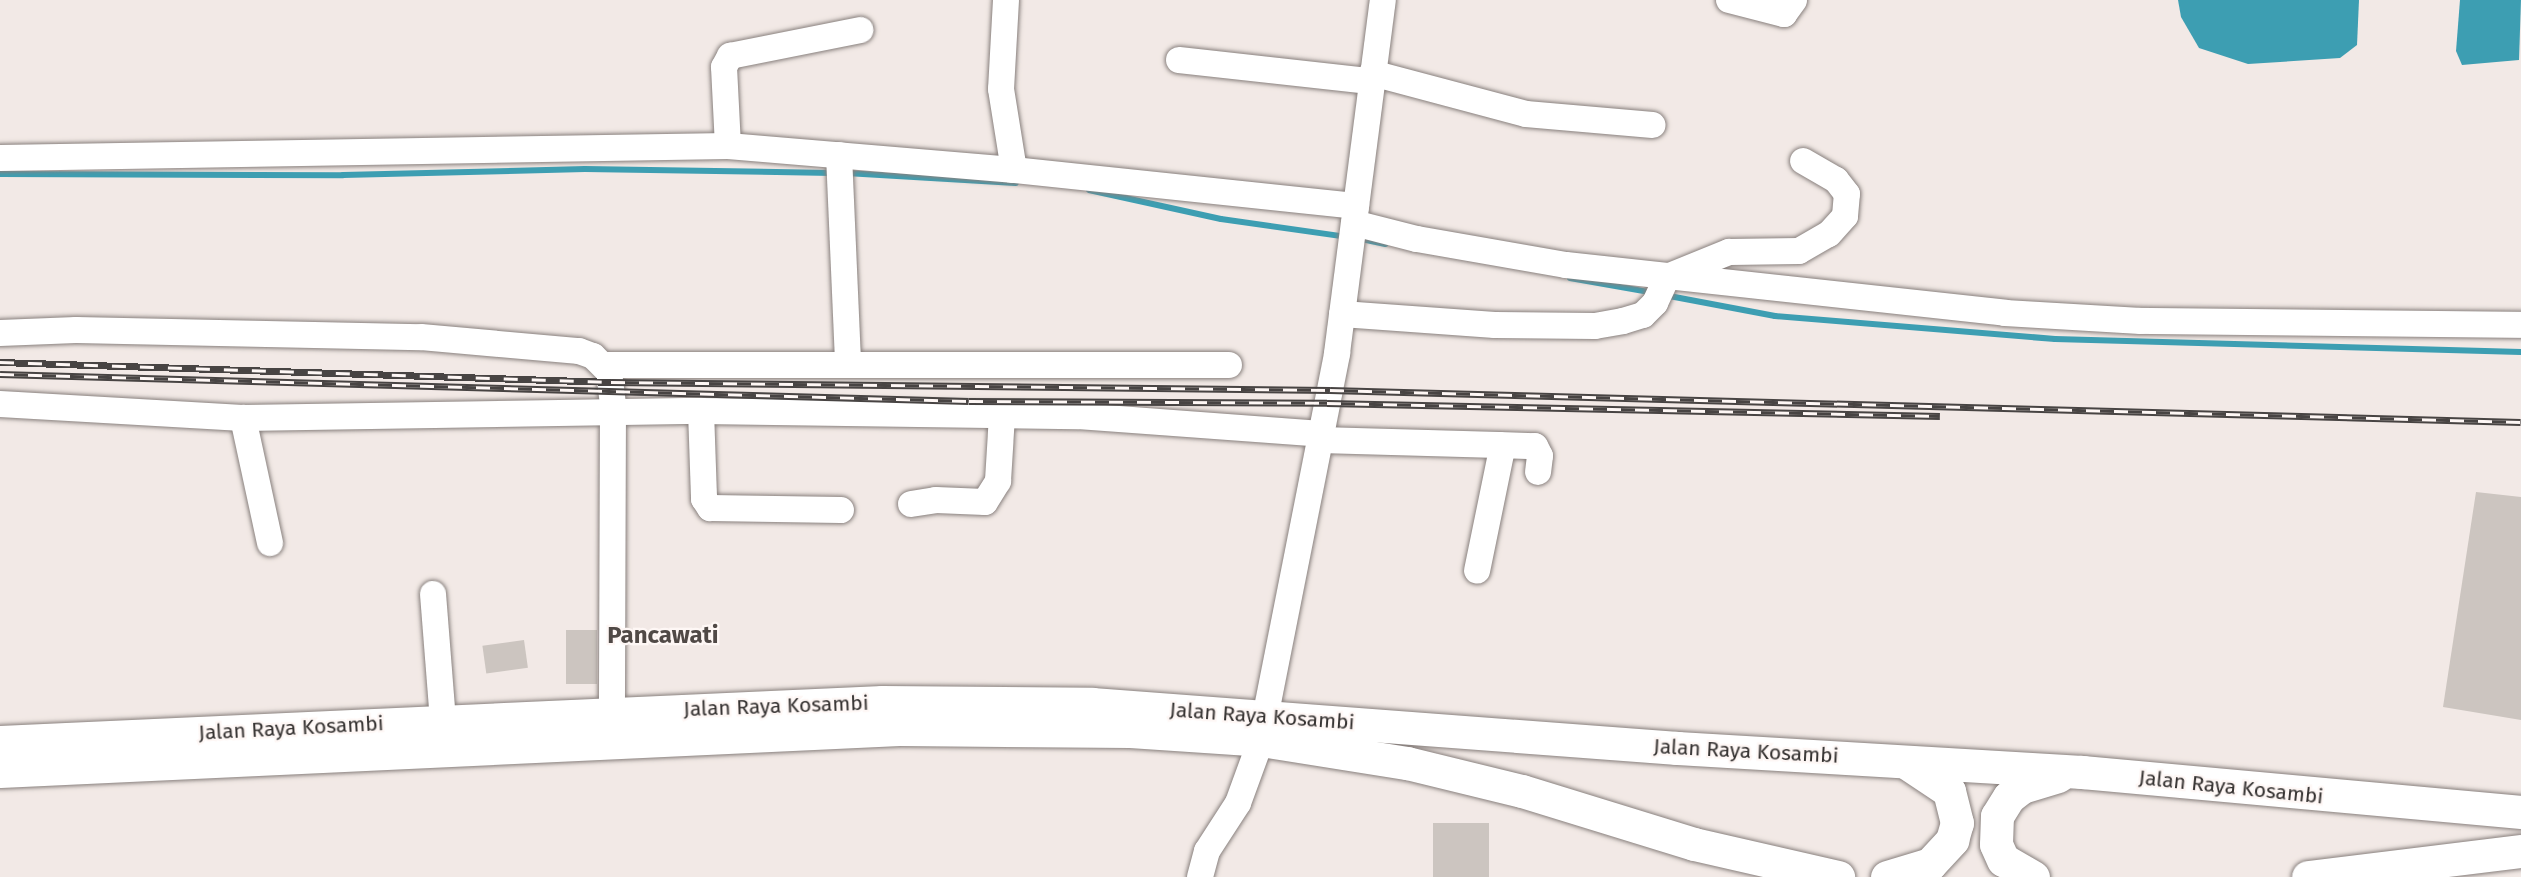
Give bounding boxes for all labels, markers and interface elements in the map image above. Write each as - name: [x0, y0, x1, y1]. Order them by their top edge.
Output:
- district label: Pancawati: [607, 622, 719, 650]
- street label: Jalan Raya Kosambi: [683, 690, 869, 722]
- street label: Jalan Raya Kosambi: [1169, 697, 1355, 735]
- street label: Jalan Raya Kosambi: [198, 711, 384, 745]
- street label: Jalan Raya Kosambi: [1653, 734, 1839, 768]
- street label: Jalan Raya Kosambi: [2138, 765, 2324, 809]

